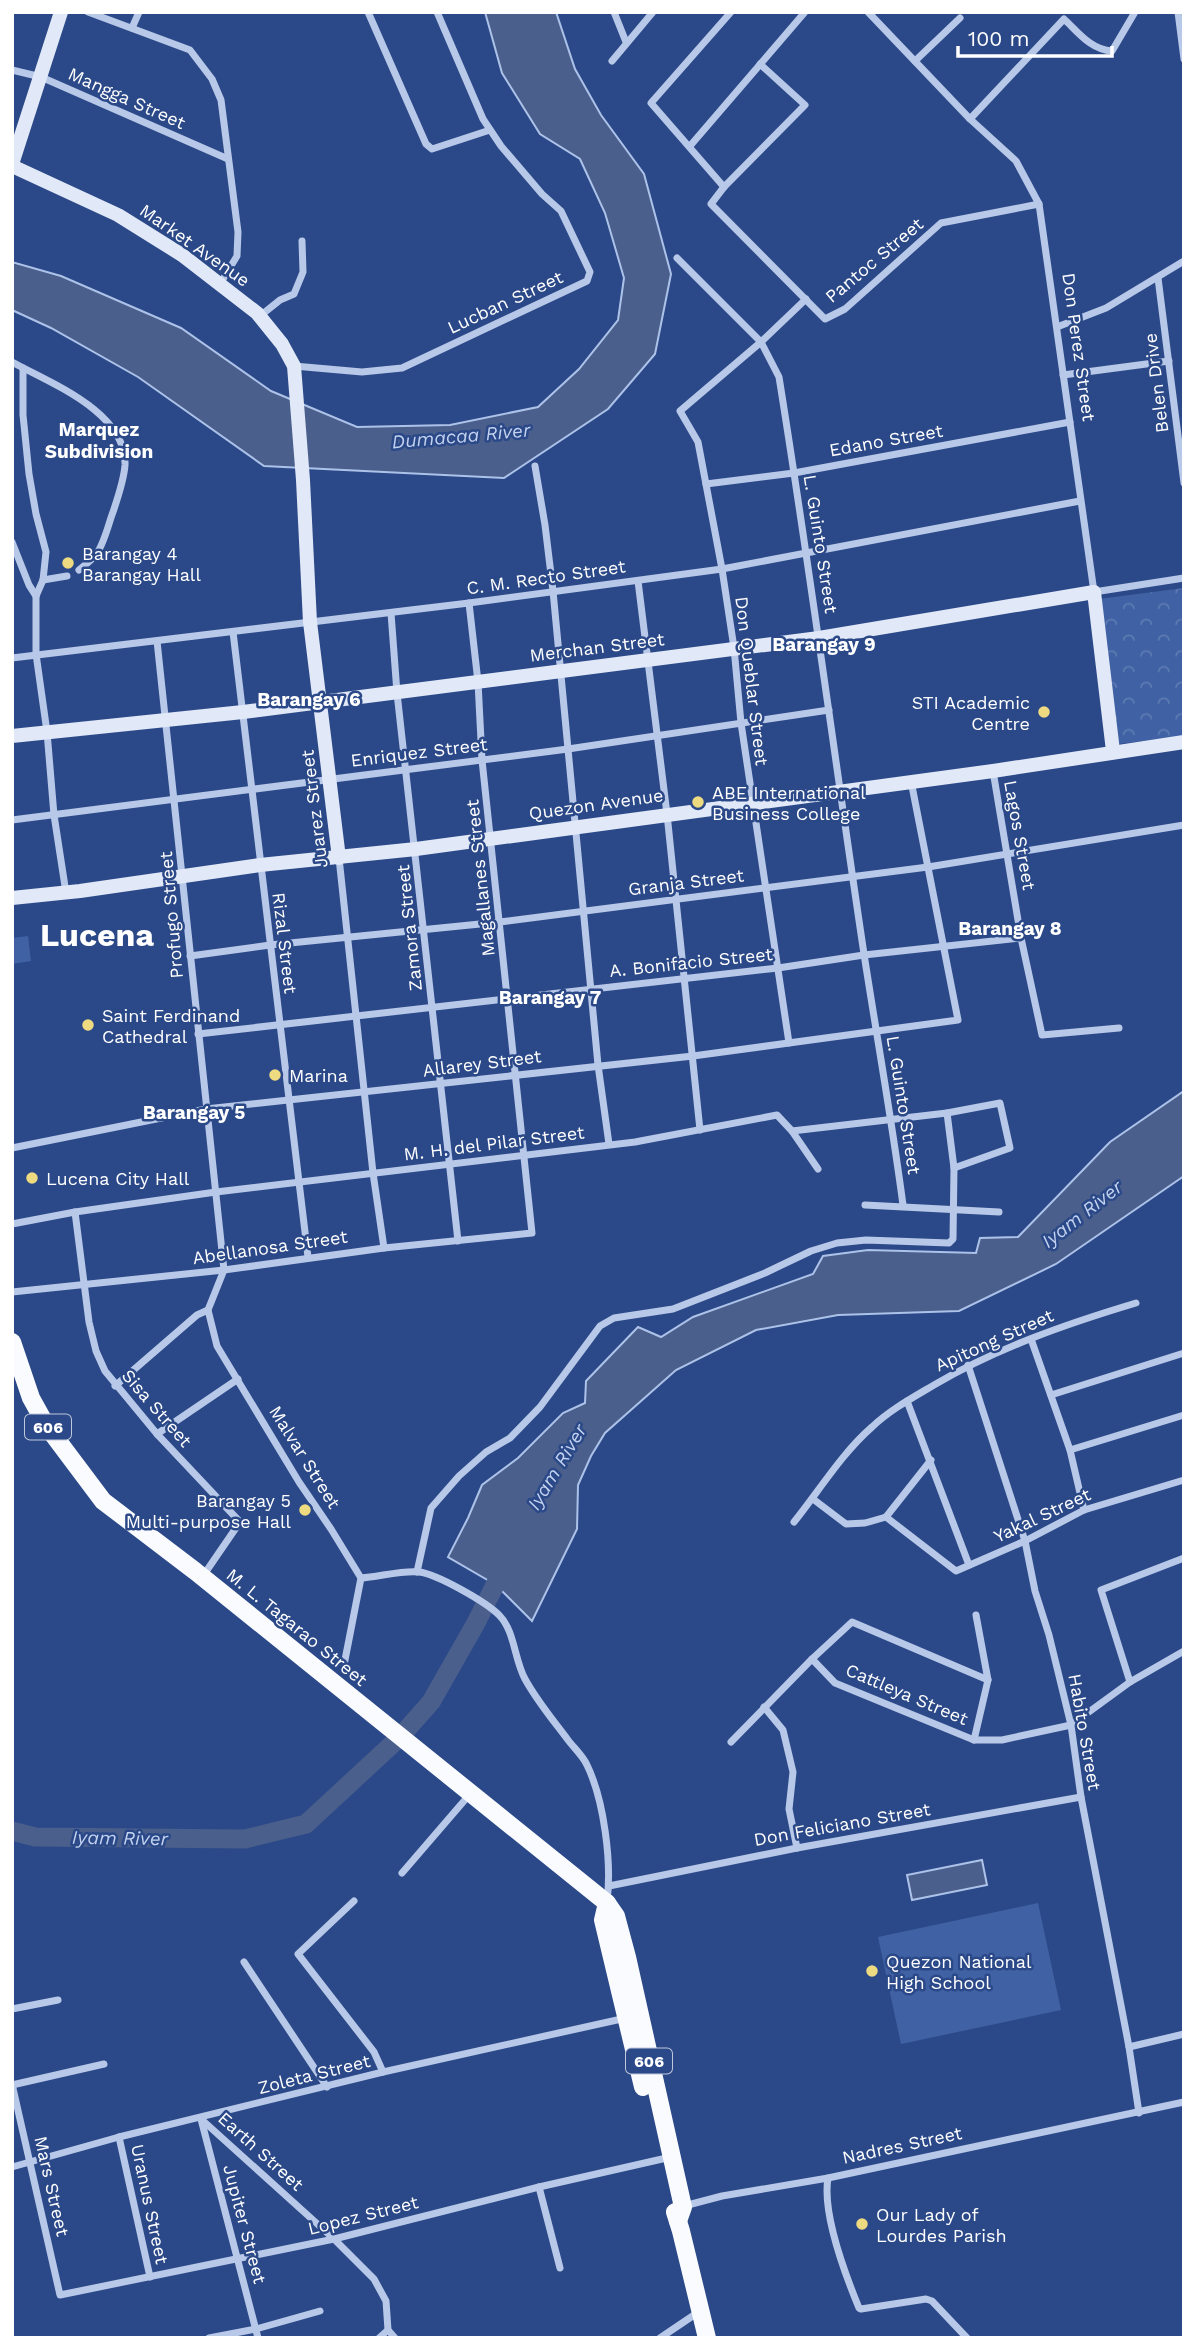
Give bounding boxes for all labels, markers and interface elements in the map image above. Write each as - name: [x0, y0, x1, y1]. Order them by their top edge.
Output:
- scale bar: [958, 14, 1112, 58]
- text: 100 m: [968, 26, 1030, 51]
- street label: Mangga Street: [65, 63, 189, 133]
- street label: Market Avenue: [136, 199, 254, 291]
- street label: Pantoc Street: [821, 213, 927, 307]
- street label: Lucban Street: [444, 266, 566, 338]
- street label: Don Perez Street: [1058, 271, 1100, 423]
- street label: Belen Drive: [1139, 332, 1173, 434]
- district label: Marquez Subdivision: [45, 418, 153, 463]
- water label: Dumacaa River: [391, 418, 532, 454]
- street label: Edano Street: [828, 420, 945, 460]
- street label: L. Guinto Street: [800, 473, 842, 615]
- place label: Barangay 4 Barangay Hall: [82, 543, 201, 585]
- marker: Barangay 4 Barangay Hall: [60, 555, 76, 571]
- street label: C. M. Recto Street: [465, 555, 627, 599]
- street label: Don Queblar Street: [731, 595, 773, 767]
- street label: Merchan Street: [528, 628, 666, 666]
- district label: Barangay 9: [772, 633, 876, 656]
- district label: Barangay 6: [257, 688, 361, 711]
- place label: STI Academic Centre: [912, 692, 1030, 734]
- marker: STI Academic Centre: [1036, 704, 1052, 720]
- street label: Enriquez Street: [349, 733, 489, 771]
- street label: Juarez Street: [296, 748, 332, 869]
- street label: Lagos Street: [1000, 778, 1040, 892]
- place label: ABE International Business College: [712, 782, 866, 824]
- street label: Quezon Avenue: [527, 784, 665, 824]
- marker: ABE International Business College: [690, 794, 706, 810]
- street label: Magallanes Street: [461, 798, 499, 958]
- street label: Profugo Street: [155, 850, 187, 979]
- street label: Zamora Street: [392, 863, 426, 992]
- street label: Granja Street: [627, 864, 745, 900]
- street label: Rizal Street: [268, 891, 302, 995]
- district label: Lucena: [40, 916, 154, 954]
- district label: Barangay 8: [958, 917, 1062, 940]
- street label: A. Bonifacio Street: [608, 943, 774, 981]
- district label: Barangay 7: [499, 986, 601, 1009]
- place label: Saint Ferdinand Cathedral: [102, 1005, 240, 1047]
- marker: Saint Ferdinand Cathedral: [80, 1017, 96, 1033]
- street label: L. Guinto Street: [883, 1034, 925, 1176]
- street label: Allarey Street: [422, 1045, 543, 1081]
- place label: Marina: [289, 1065, 348, 1086]
- marker: Marina: [267, 1067, 283, 1083]
- district label: Barangay 5: [143, 1101, 245, 1124]
- street label: M. H. del Pilar Street: [402, 1121, 586, 1165]
- place label: Lucena City Hall: [46, 1168, 190, 1189]
- marker: Lucena City Hall: [24, 1170, 40, 1186]
- water label: Iyam River: [1037, 1175, 1127, 1253]
- street label: Abellanosa Street: [191, 1226, 349, 1268]
- street label: Apitong Street: [932, 1304, 1057, 1375]
- street label: Sisa Street: [118, 1365, 197, 1451]
- street label: Malvar Street: [265, 1402, 345, 1513]
- road number: 606: [25, 1414, 71, 1440]
- water label: Iyam River: [522, 1419, 592, 1514]
- street label: Yakal Street: [990, 1483, 1094, 1547]
- place label: Barangay 5 Multi-purpose Hall: [126, 1490, 291, 1532]
- marker: Barangay 5 Multi-purpose Hall: [297, 1502, 313, 1518]
- street label: M. L. Tagarao Street: [222, 1564, 372, 1690]
- street label: Cattleya Street: [843, 1659, 972, 1729]
- street label: Habito Street: [1064, 1672, 1106, 1792]
- street label: Don Feliciano Street: [752, 1798, 932, 1850]
- water label: Iyam River: [72, 1826, 169, 1850]
- place label: Quezon National High School: [886, 1951, 1032, 1993]
- marker: Quezon National High School: [864, 1963, 880, 1979]
- road number: 606: [626, 2048, 672, 2074]
- street label: Zoleta Street: [256, 2050, 373, 2098]
- street label: Earth Street: [214, 2107, 308, 2195]
- street label: Nadres Street: [840, 2122, 964, 2168]
- street label: Mars Street: [30, 2134, 74, 2239]
- street label: Uranus Street: [127, 2142, 173, 2266]
- street label: Jupiter Street: [219, 2162, 271, 2286]
- street label: Lopez Street: [306, 2191, 421, 2239]
- place label: Our Lady of Lourdes Parish: [876, 2204, 1007, 2246]
- marker: Our Lady of Lourdes Parish: [854, 2216, 870, 2232]

